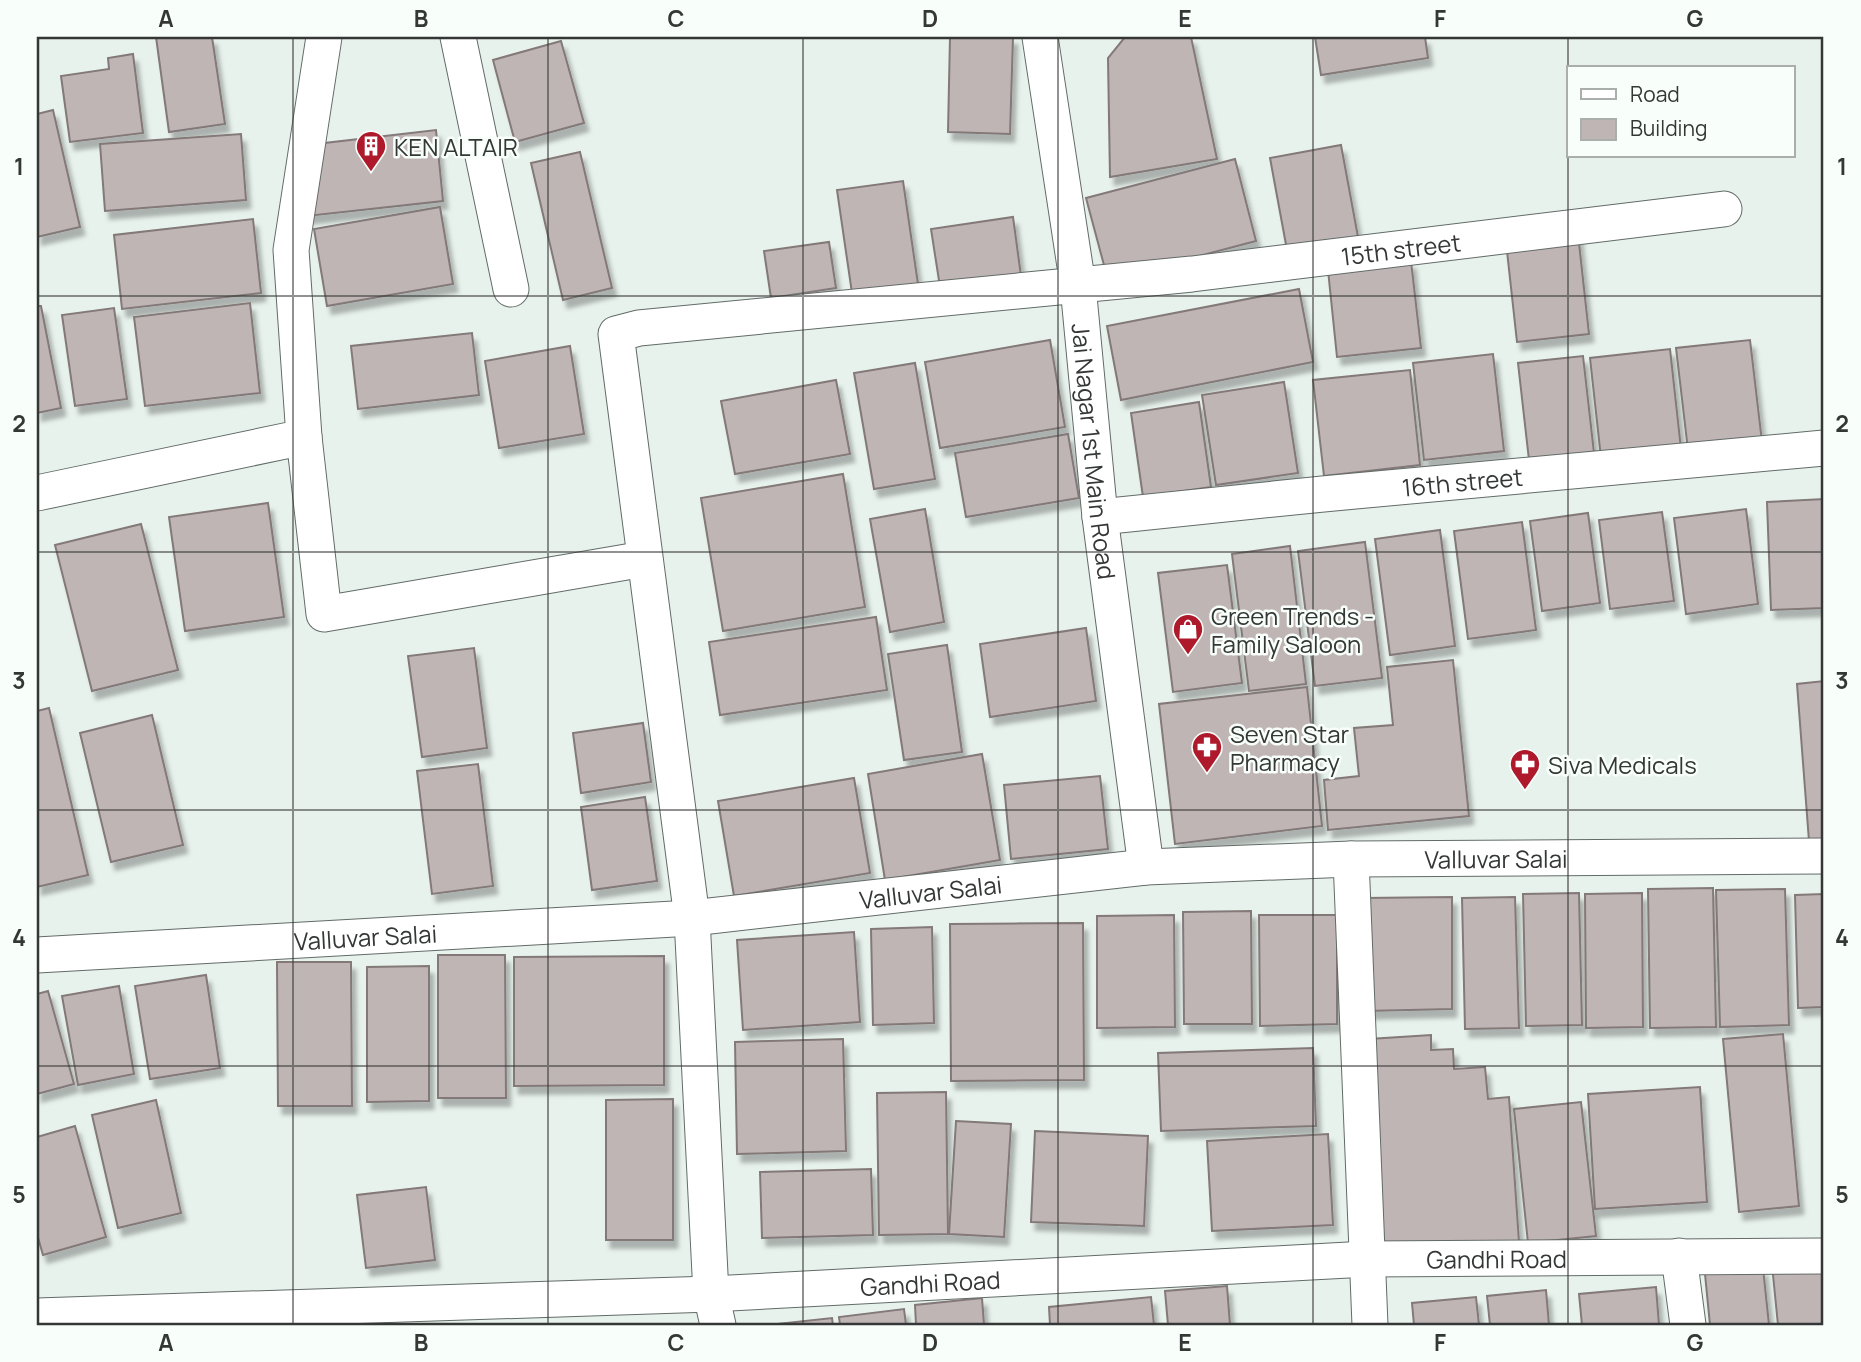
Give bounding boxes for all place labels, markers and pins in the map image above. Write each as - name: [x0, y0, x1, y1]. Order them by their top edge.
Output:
- building icon: KEN ALTAIR: [354, 129, 388, 173]
- place label: KEN ALTAIR: [394, 130, 518, 163]
- place label: Green Trends - Family Saloon: [1211, 599, 1374, 660]
- shop icon: Green Trends - Family Saloon: [1171, 612, 1205, 656]
- place label: Seven Star Pharmacy: [1230, 717, 1350, 778]
- pharmacy icon: Seven Star Pharmacy: [1190, 730, 1224, 774]
- pharmacy icon: Siva Medicals: [1508, 747, 1542, 791]
- place label: Siva Medicals: [1548, 748, 1697, 781]

